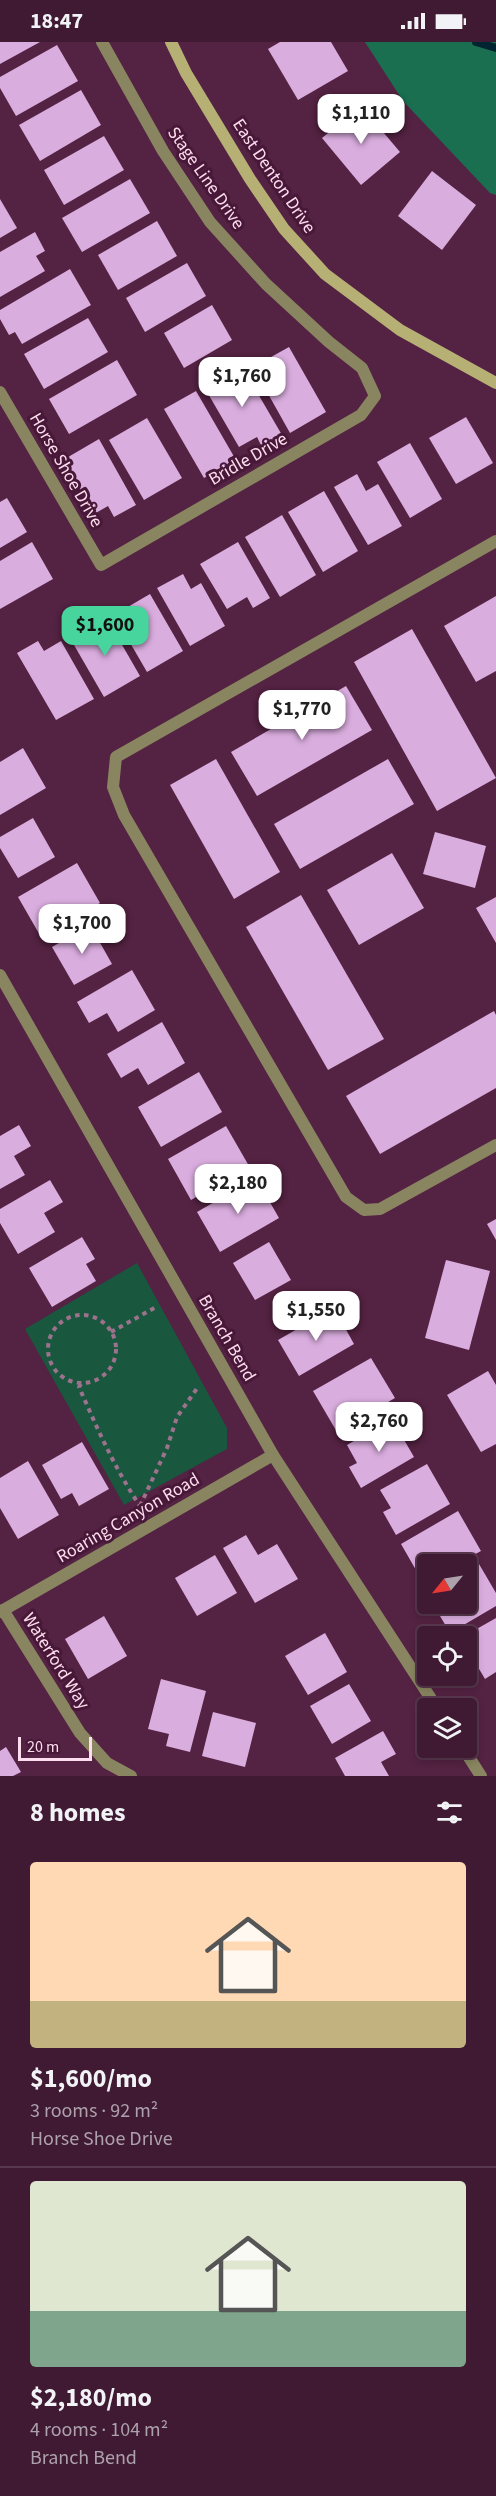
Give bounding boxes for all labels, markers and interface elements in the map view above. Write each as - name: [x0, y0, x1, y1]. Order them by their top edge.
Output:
- text: 18:47: [30, 5, 83, 37]
- pin: $1,110: [312, 94, 410, 145]
- text: $1,110: [332, 99, 390, 127]
- street label: East Denton Drive: [226, 114, 322, 238]
- street label: Stage Line Drive: [161, 122, 251, 234]
- pin: $1,760: [193, 357, 291, 408]
- text: $1,760: [213, 362, 271, 390]
- street label: Horse Shoe Drive: [23, 408, 109, 532]
- street label: Bridle Drive: [204, 426, 292, 492]
- pin: $1,600: [56, 606, 154, 657]
- text: $1,600: [76, 611, 134, 639]
- pin: $1,770: [253, 690, 351, 741]
- text: $1,770: [273, 695, 331, 723]
- pin: $1,700: [33, 904, 131, 955]
- text: $1,700: [53, 909, 111, 937]
- pin: $2,180: [189, 1164, 287, 1215]
- text: $2,180: [209, 1169, 267, 1197]
- street label: Branch Bend: [192, 1290, 262, 1386]
- pin: $1,550: [267, 1291, 365, 1342]
- text: $1,550: [287, 1296, 345, 1324]
- pin: $2,760: [330, 1402, 428, 1453]
- text: $2,760: [350, 1407, 408, 1435]
- street label: Roaring Canyon Road: [52, 1467, 204, 1569]
- north arrow: [417, 1554, 477, 1614]
- map controls: [417, 1554, 477, 1758]
- street label: Waterford Way: [16, 1608, 96, 1715]
- button: locate: [417, 1626, 477, 1686]
- button: layers: [417, 1698, 477, 1758]
- scale bar: [18, 1734, 92, 1762]
- text: 20 m: [27, 1736, 59, 1758]
- text: 8 homes: [30, 1794, 125, 1831]
- icon: filters: [433, 1796, 466, 1829]
- icon: home: [194, 1901, 302, 2009]
- text: $1,600/mo: [30, 2060, 152, 2097]
- text: 3 rooms · 92 m²: [30, 2097, 158, 2125]
- text: Horse Shoe Drive: [30, 2125, 173, 2153]
- icon: home: [194, 2220, 302, 2328]
- text: $2,180/mo: [30, 2379, 152, 2416]
- text: 4 rooms · 104 m²: [30, 2416, 168, 2444]
- text: Branch Bend: [30, 2444, 137, 2472]

